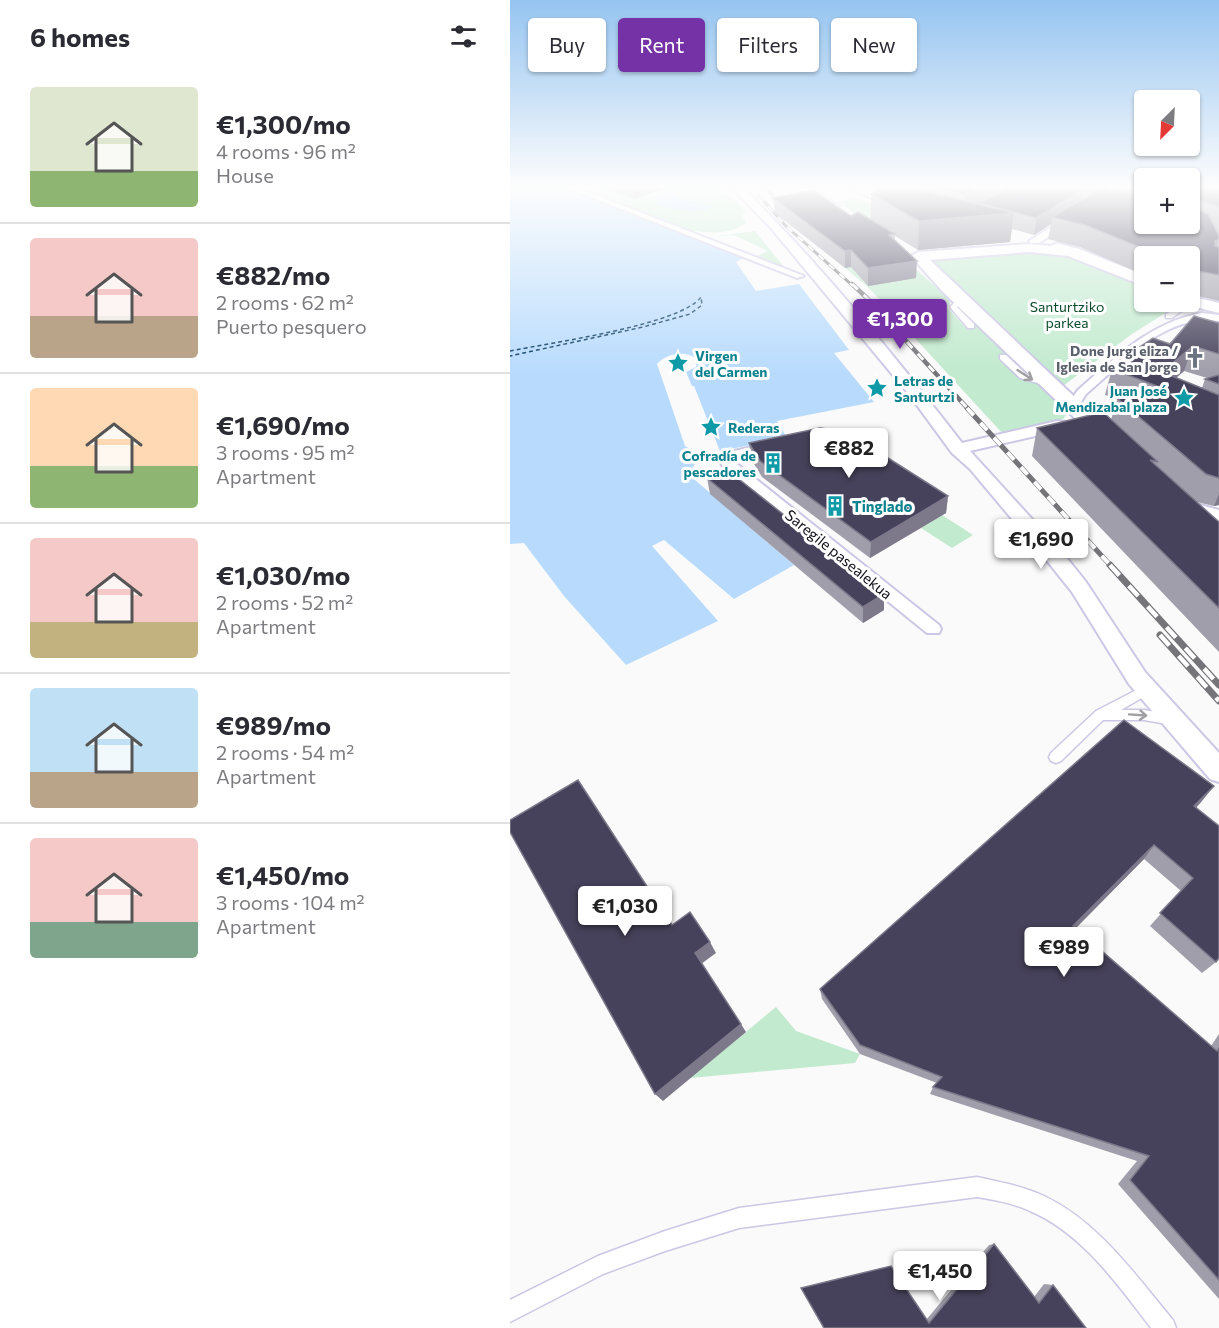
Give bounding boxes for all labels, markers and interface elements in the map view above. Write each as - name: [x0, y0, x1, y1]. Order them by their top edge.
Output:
- chip: Buy: [528, 18, 606, 72]
- chip: Rent: [618, 18, 705, 72]
- chip: Filters: [717, 18, 819, 72]
- chip: New: [831, 18, 917, 72]
- icon: filters: [447, 20, 480, 53]
- text: 6 homes: [30, 21, 130, 52]
- north arrow: [1134, 90, 1200, 156]
- map controls: [1134, 90, 1200, 312]
- text: €1,300/mo: [216, 108, 351, 139]
- icon: home: [78, 111, 150, 183]
- text: 4 rooms · 96 m²: [216, 139, 356, 163]
- text: House: [216, 163, 274, 187]
- button: +: [1134, 168, 1200, 234]
- button: −: [1134, 246, 1200, 312]
- text: €882/mo: [216, 259, 330, 290]
- icon: home: [78, 262, 150, 334]
- text: 2 rooms · 62 m²: [216, 290, 354, 314]
- park label: Santurtziko parkea: [1030, 298, 1104, 331]
- pin: €1,300: [851, 299, 949, 350]
- text: €1,300: [867, 306, 933, 330]
- text: Puerto pesquero: [216, 314, 367, 338]
- place label: Done Jurgi eliza / Iglesia de San Jorge: [1056, 342, 1179, 375]
- church icon: Done Jurgi eliza / Iglesia de San Jorge: [1183, 346, 1207, 370]
- place label: Virgen del Carmen: [695, 347, 767, 380]
- place icon: Virgen del Carmen: [666, 351, 690, 375]
- one-way arrow: [1016, 369, 1033, 381]
- place label: Letras de Santurtzi: [894, 372, 955, 405]
- place icon: Letras de Santurtzi: [865, 376, 889, 400]
- place label: Juan José Mendizabal plaza: [1055, 382, 1167, 415]
- place icon: Juan José Mendizabal plaza: [1172, 386, 1196, 410]
- text: €1,690/mo: [216, 409, 350, 440]
- icon: home: [78, 412, 150, 484]
- place icon: Rederas: [699, 415, 723, 439]
- place label: Rederas: [728, 419, 780, 436]
- pin: €882: [813, 428, 885, 479]
- text: €882: [824, 435, 874, 459]
- text: 3 rooms · 95 m²: [216, 440, 355, 464]
- place label: Cofradía de pescadores: [682, 447, 756, 480]
- building icon: Cofradía de pescadores: [761, 451, 785, 475]
- text: Apartment: [216, 464, 316, 488]
- building icon: Tinglado: [823, 494, 847, 518]
- place label: Tinglado: [852, 497, 913, 515]
- street label: Saregile pasealekua: [782, 505, 896, 603]
- pin: €1,690: [992, 519, 1090, 570]
- text: €1,690: [1008, 526, 1074, 550]
- text: €1,030/mo: [216, 559, 350, 590]
- icon: home: [78, 562, 150, 634]
- text: 2 rooms · 52 m²: [216, 590, 353, 614]
- text: Apartment: [216, 614, 316, 638]
- text: €989/mo: [216, 709, 331, 740]
- one-way arrow: [1127, 710, 1147, 721]
- icon: home: [78, 712, 150, 784]
- text: 2 rooms · 54 m²: [216, 740, 354, 764]
- text: Apartment: [216, 764, 316, 788]
- text: €1,450/mo: [216, 859, 349, 890]
- icon: home: [78, 862, 150, 934]
- pin: €1,030: [576, 886, 674, 937]
- text: 3 rooms · 104 m²: [216, 890, 365, 914]
- text: €1,030: [592, 893, 658, 917]
- text: Apartment: [216, 914, 316, 938]
- pin: €989: [1028, 927, 1100, 978]
- text: €989: [1038, 934, 1090, 958]
- pin: €1,450: [891, 1251, 989, 1302]
- text: €1,450: [907, 1258, 973, 1282]

